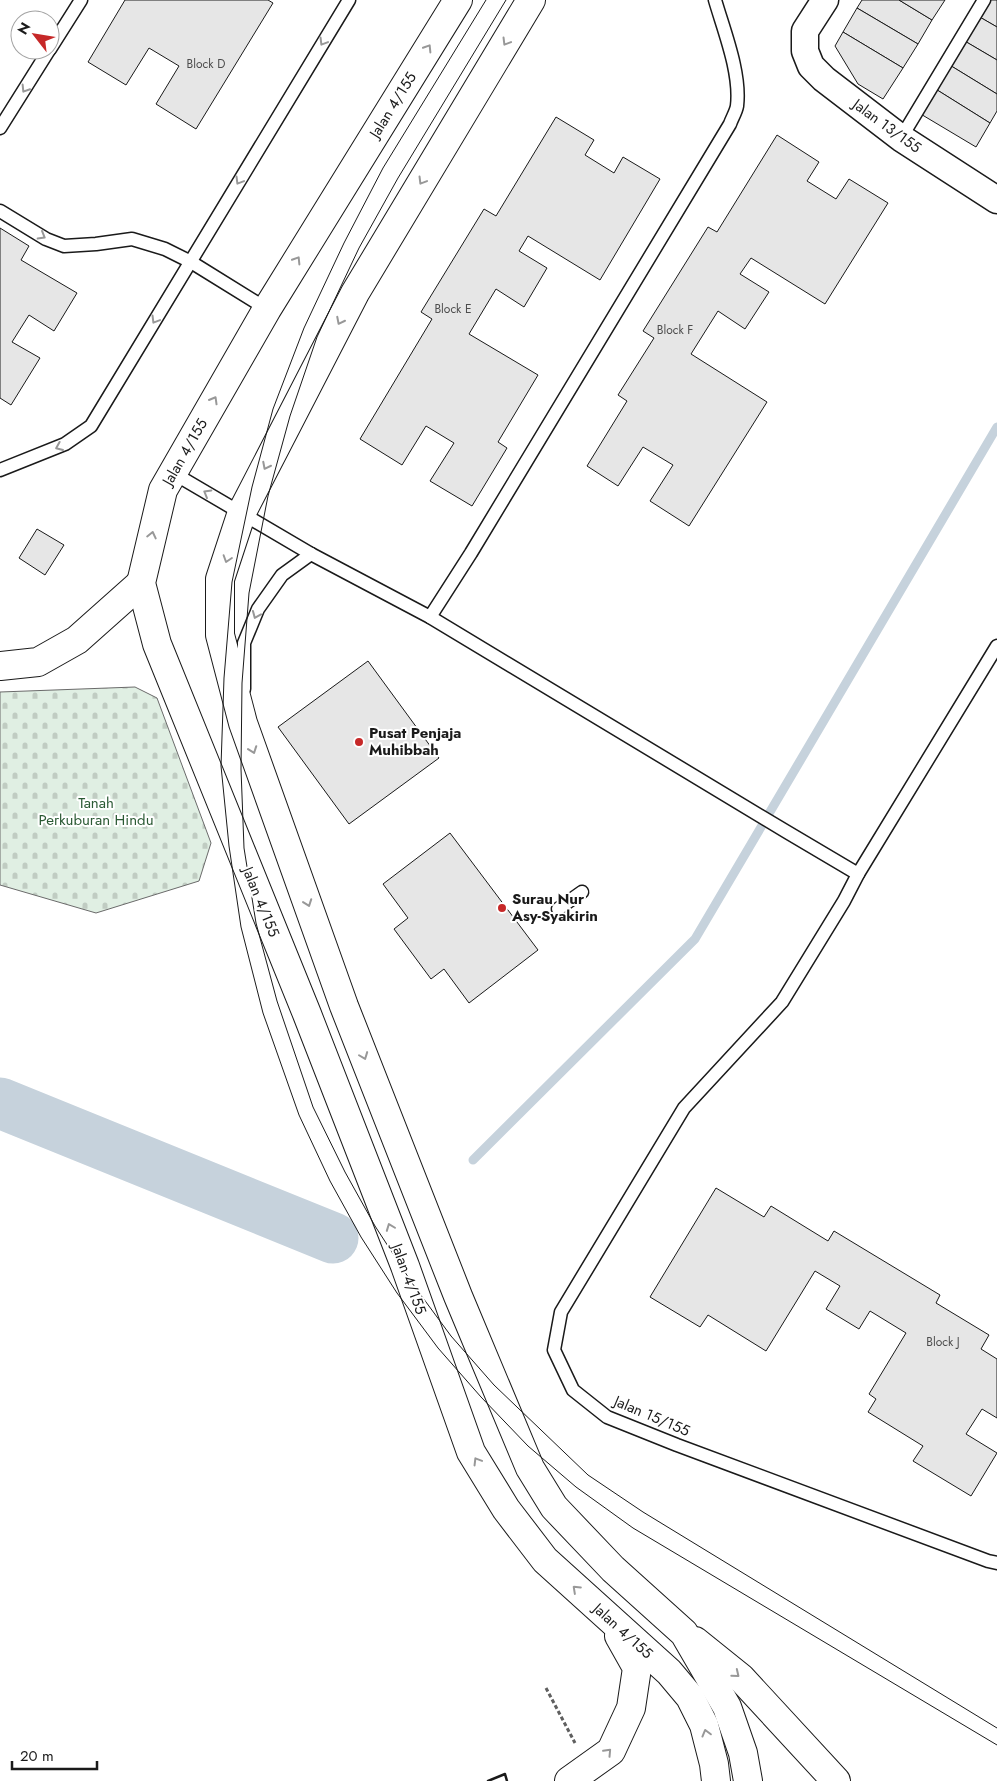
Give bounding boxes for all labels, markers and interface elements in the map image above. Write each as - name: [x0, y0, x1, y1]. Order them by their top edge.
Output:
- north arrow: [10, 10, 60, 60]
- text: N: [12, 18, 35, 38]
- one-way arrow: [320, 36, 330, 45]
- one-way arrow: [502, 36, 512, 45]
- one-way arrow: [422, 44, 432, 53]
- house number: Block D: [187, 55, 225, 73]
- street label: Jalan 4/155: [363, 68, 422, 144]
- one-way arrow: [21, 84, 31, 93]
- street label: Jalan 13/155: [847, 92, 926, 158]
- one-way arrow: [235, 175, 245, 184]
- one-way arrow: [419, 176, 429, 185]
- one-way arrow: [36, 229, 45, 239]
- one-way arrow: [290, 257, 300, 266]
- house number: Block E: [434, 300, 472, 318]
- one-way arrow: [152, 314, 162, 323]
- one-way arrow: [336, 316, 346, 325]
- house number: Block F: [657, 321, 693, 339]
- one-way arrow: [208, 397, 218, 406]
- street label: Jalan 4/155: [156, 414, 213, 491]
- one-way arrow: [55, 440, 64, 451]
- one-way arrow: [262, 461, 272, 470]
- one-way arrow: [204, 489, 213, 499]
- one-way arrow: [146, 531, 157, 540]
- one-way arrow: [223, 554, 233, 562]
- one-way arrow: [251, 610, 262, 619]
- place label: Pusat Penjaja Muhibbah: [369, 722, 461, 761]
- marker: Pusat Penjaja Muhibbah: [353, 736, 365, 748]
- one-way arrow: [247, 746, 257, 754]
- park label: Tanah Perkuburan Hindu: [38, 792, 154, 831]
- street label: Jalan 4/155: [236, 862, 285, 940]
- place label: Surau Nur Asy-Syakirin: [511, 888, 598, 927]
- one-way arrow: [302, 899, 312, 907]
- marker: Surau Nur Asy-Syakirin: [496, 902, 508, 914]
- one-way arrow: [358, 1051, 368, 1060]
- one-way arrow: [386, 1223, 396, 1232]
- street label: Jalan 4/155: [385, 1239, 432, 1318]
- house number: Block J: [926, 1333, 960, 1351]
- street label: Jalan 15/155: [609, 1389, 693, 1442]
- one-way arrow: [473, 1458, 483, 1467]
- one-way arrow: [573, 1586, 582, 1595]
- street label: Jalan 4/155: [587, 1597, 658, 1664]
- one-way arrow: [730, 1669, 739, 1678]
- one-way arrow: [701, 1729, 712, 1738]
- scale bar: [12, 1738, 98, 1770]
- text: 20 m: [20, 1745, 54, 1767]
- one-way arrow: [602, 1749, 611, 1758]

